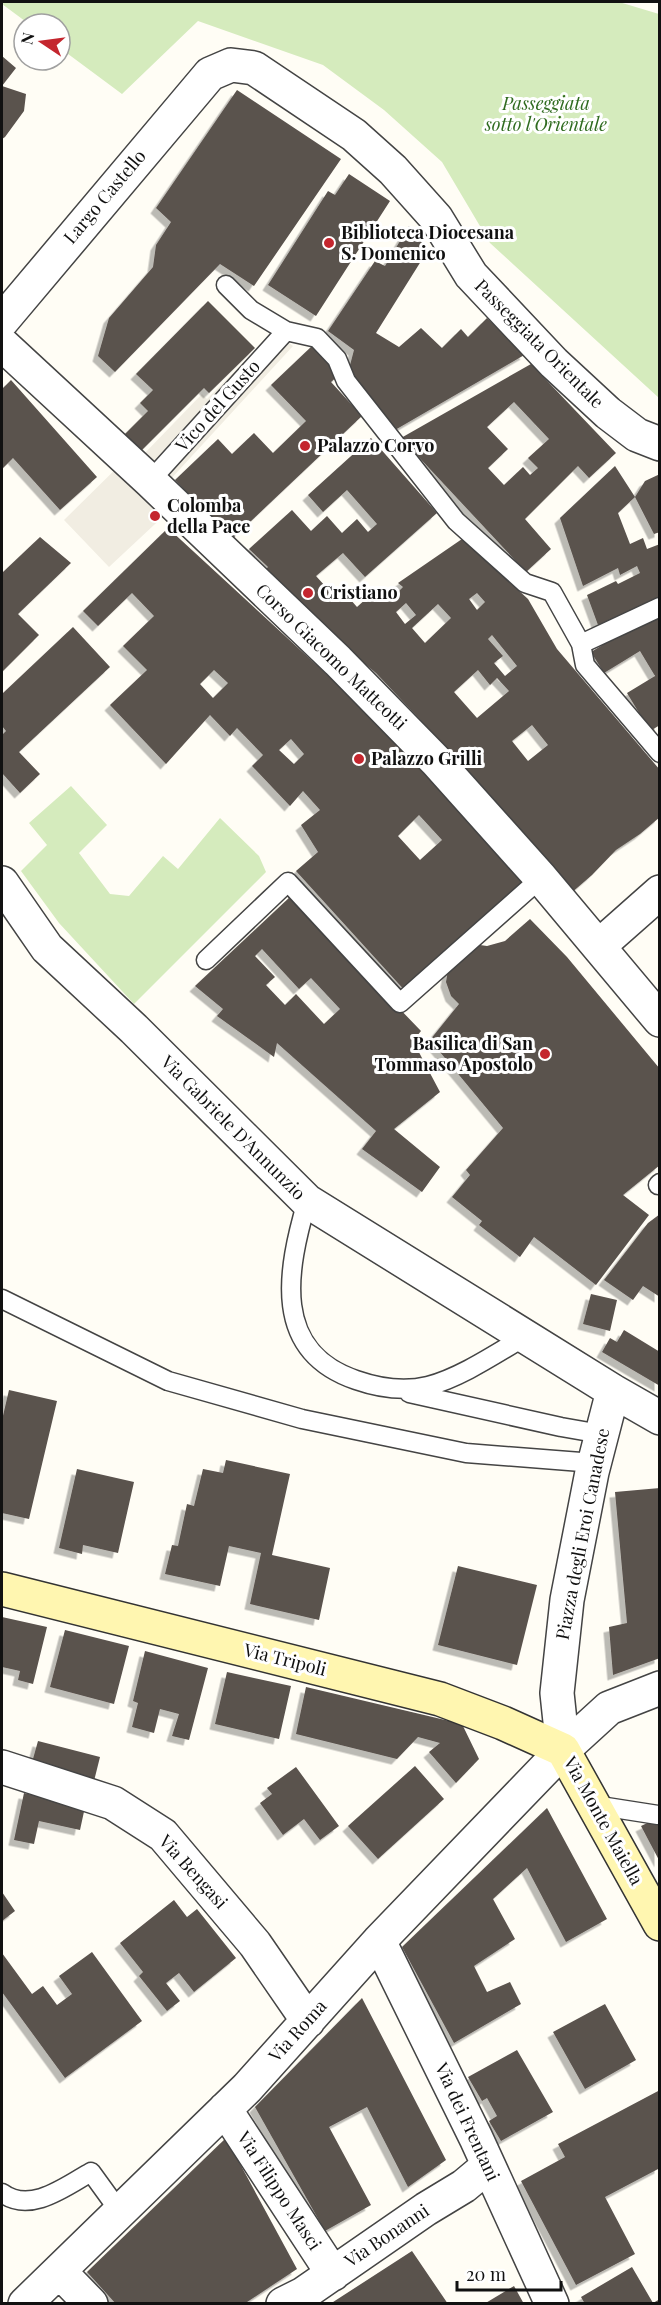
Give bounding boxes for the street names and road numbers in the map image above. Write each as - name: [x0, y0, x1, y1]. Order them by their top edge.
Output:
- street label: Largo Castello: [58, 144, 151, 249]
- street label: Passeggiata Orientale: [470, 274, 609, 413]
- street label: Vico del Gusto: [169, 354, 265, 457]
- street label: Corso Giacomo Matteotti: [251, 578, 412, 735]
- street label: Via Gabriele D'Annunzio: [156, 1049, 311, 1205]
- street label: Piazza degli Eroi Canadese: [550, 1426, 614, 1642]
- street label: Via Tripoli: [241, 1637, 329, 1681]
- street label: Via Monte Maiella: [558, 1751, 649, 1889]
- street label: Via Bengasi: [153, 1828, 233, 1913]
- street label: Via Roma: [262, 1994, 332, 2067]
- street label: Via dei Frentani: [430, 2058, 506, 2185]
- street label: Via Filippo Masci: [232, 2126, 327, 2255]
- street label: Via Bonanni: [339, 2198, 433, 2273]

